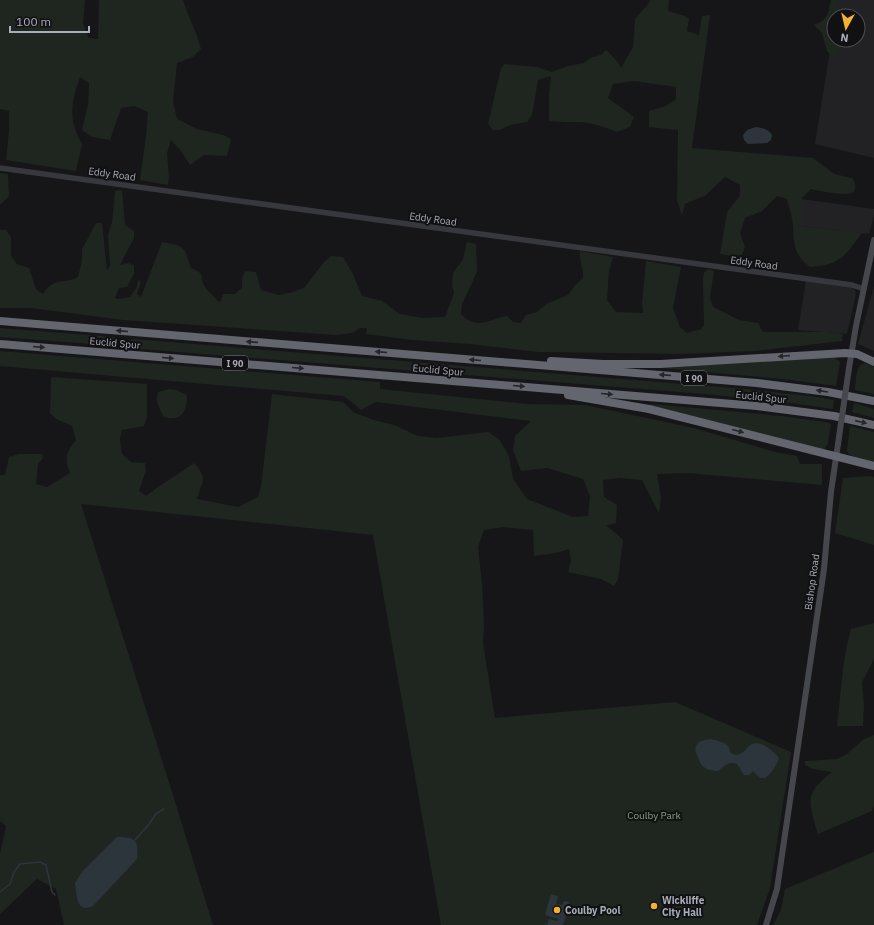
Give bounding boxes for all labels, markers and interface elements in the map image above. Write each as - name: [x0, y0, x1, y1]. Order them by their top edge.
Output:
- scale bar: [10, 8, 89, 34]
- north arrow: [826, 8, 866, 48]
- text: 100 m: [16, 14, 51, 29]
- text: N: [840, 30, 850, 45]
- street label: Eddy Road: [87, 164, 137, 184]
- street label: Eddy Road: [408, 209, 458, 229]
- street label: Eddy Road: [729, 253, 779, 273]
- one-way arrow: [116, 328, 128, 335]
- street label: Euclid Spur: [89, 334, 141, 352]
- one-way arrow: [246, 338, 258, 345]
- one-way arrow: [33, 344, 45, 351]
- one-way arrow: [375, 349, 387, 356]
- one-way arrow: [778, 353, 790, 360]
- one-way arrow: [162, 354, 174, 361]
- road number: I 90: [222, 356, 248, 370]
- one-way arrow: [469, 356, 481, 363]
- street label: Euclid Spur: [412, 361, 464, 379]
- one-way arrow: [292, 365, 304, 372]
- road number: I 90: [681, 371, 707, 385]
- one-way arrow: [659, 372, 671, 379]
- one-way arrow: [513, 383, 525, 390]
- street label: Euclid Spur: [735, 388, 787, 406]
- one-way arrow: [816, 388, 828, 394]
- one-way arrow: [601, 390, 613, 397]
- one-way arrow: [855, 419, 867, 425]
- one-way arrow: [732, 429, 744, 435]
- street label: Bishop Road: [802, 553, 822, 611]
- park label: Coulby Park: [627, 809, 681, 822]
- place label: Wickliffe City Hall: [662, 894, 705, 919]
- marker: Wickliffe City Hall: [649, 901, 659, 911]
- place label: Coulby Pool: [565, 904, 621, 917]
- marker: Coulby Pool: [552, 905, 562, 915]

